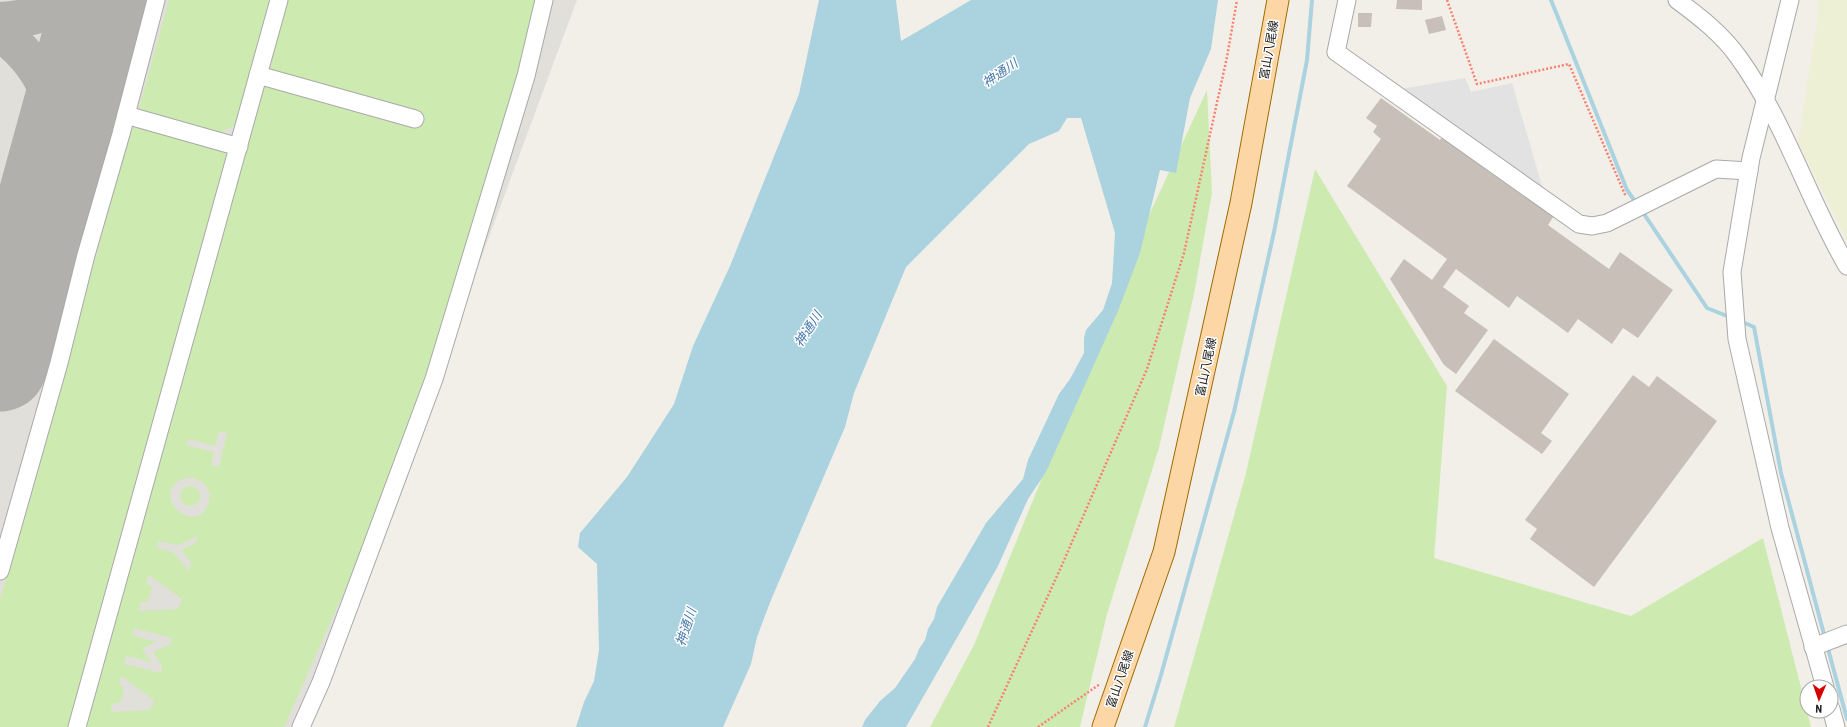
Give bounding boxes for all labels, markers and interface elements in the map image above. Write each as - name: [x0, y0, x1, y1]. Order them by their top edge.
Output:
- street label: 富山八尾線: [1257, 19, 1281, 81]
- water label: 神通川: [980, 55, 1022, 90]
- water label: 神通川: [791, 307, 826, 349]
- street label: 富山八尾線: [1193, 336, 1219, 398]
- water label: 神通川: [673, 604, 700, 648]
- street label: 富山八尾線: [1104, 648, 1136, 710]
- north arrow: [1799, 679, 1839, 719]
- text: N: [1815, 702, 1822, 715]

